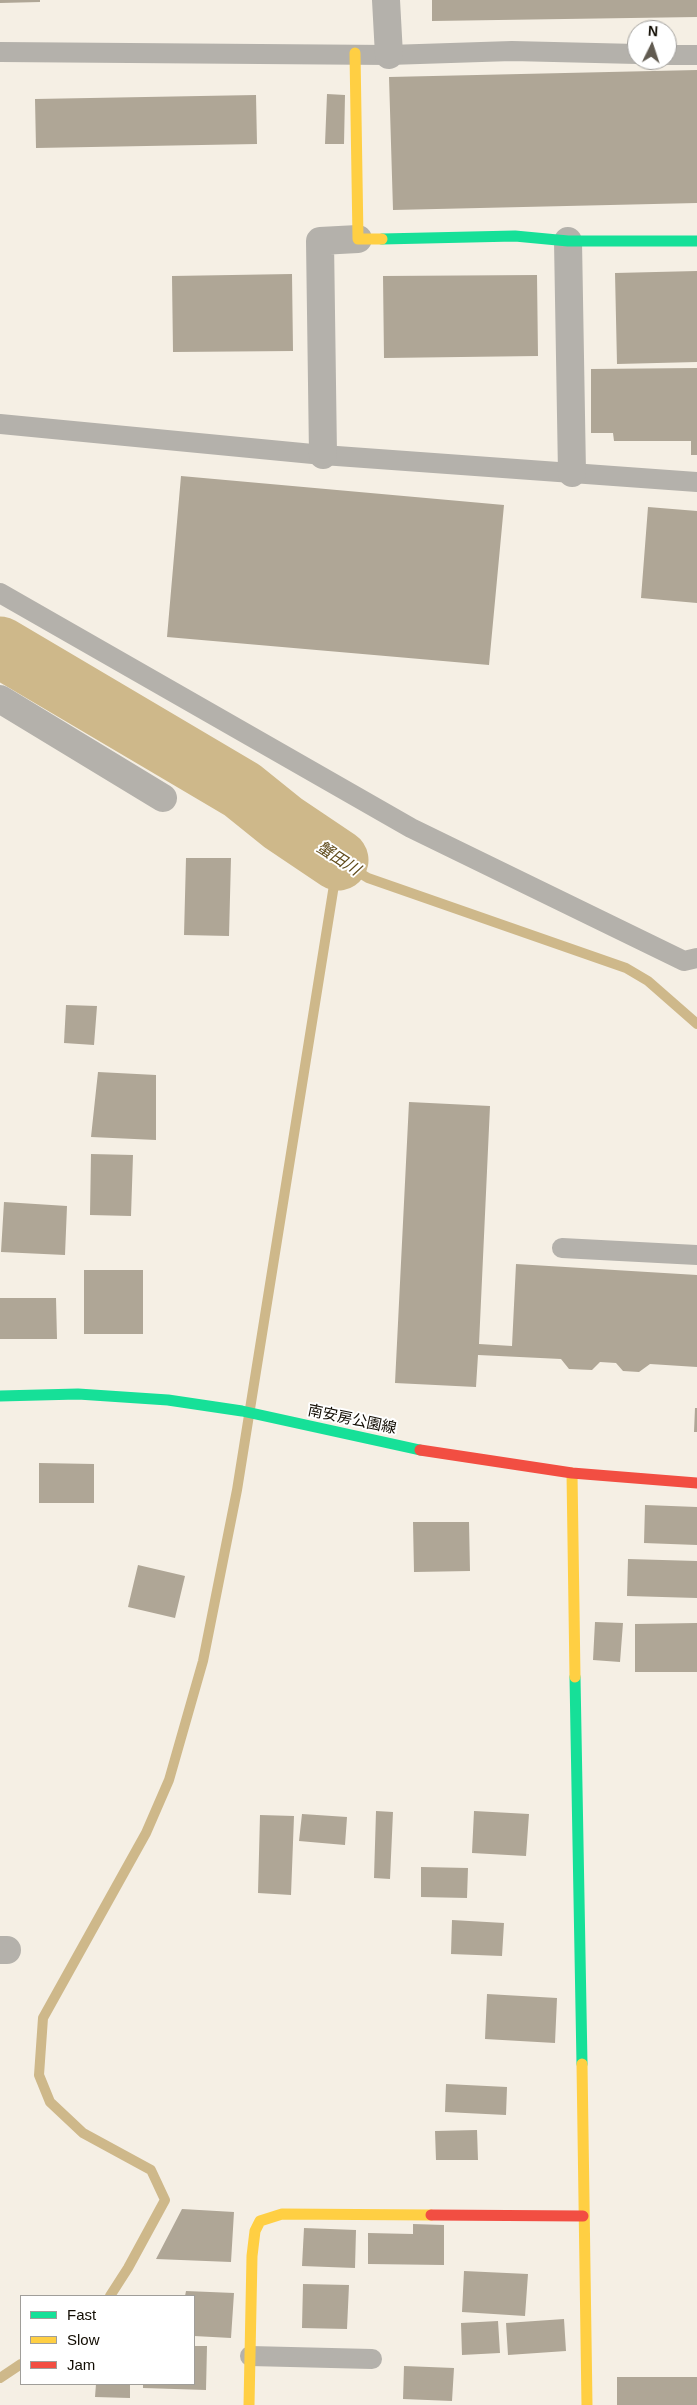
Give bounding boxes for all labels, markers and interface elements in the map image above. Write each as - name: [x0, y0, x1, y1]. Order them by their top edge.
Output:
- north arrow: [627, 20, 677, 70]
- text: N: [647, 23, 659, 39]
- water label: 蟹田川: [313, 838, 363, 880]
- street label: 南安房公園線: [306, 1402, 398, 1438]
- legend: [20, 2295, 195, 2385]
- text: Fast: [67, 2306, 96, 2323]
- text: Slow: [67, 2331, 100, 2348]
- text: Jam: [67, 2356, 95, 2373]

